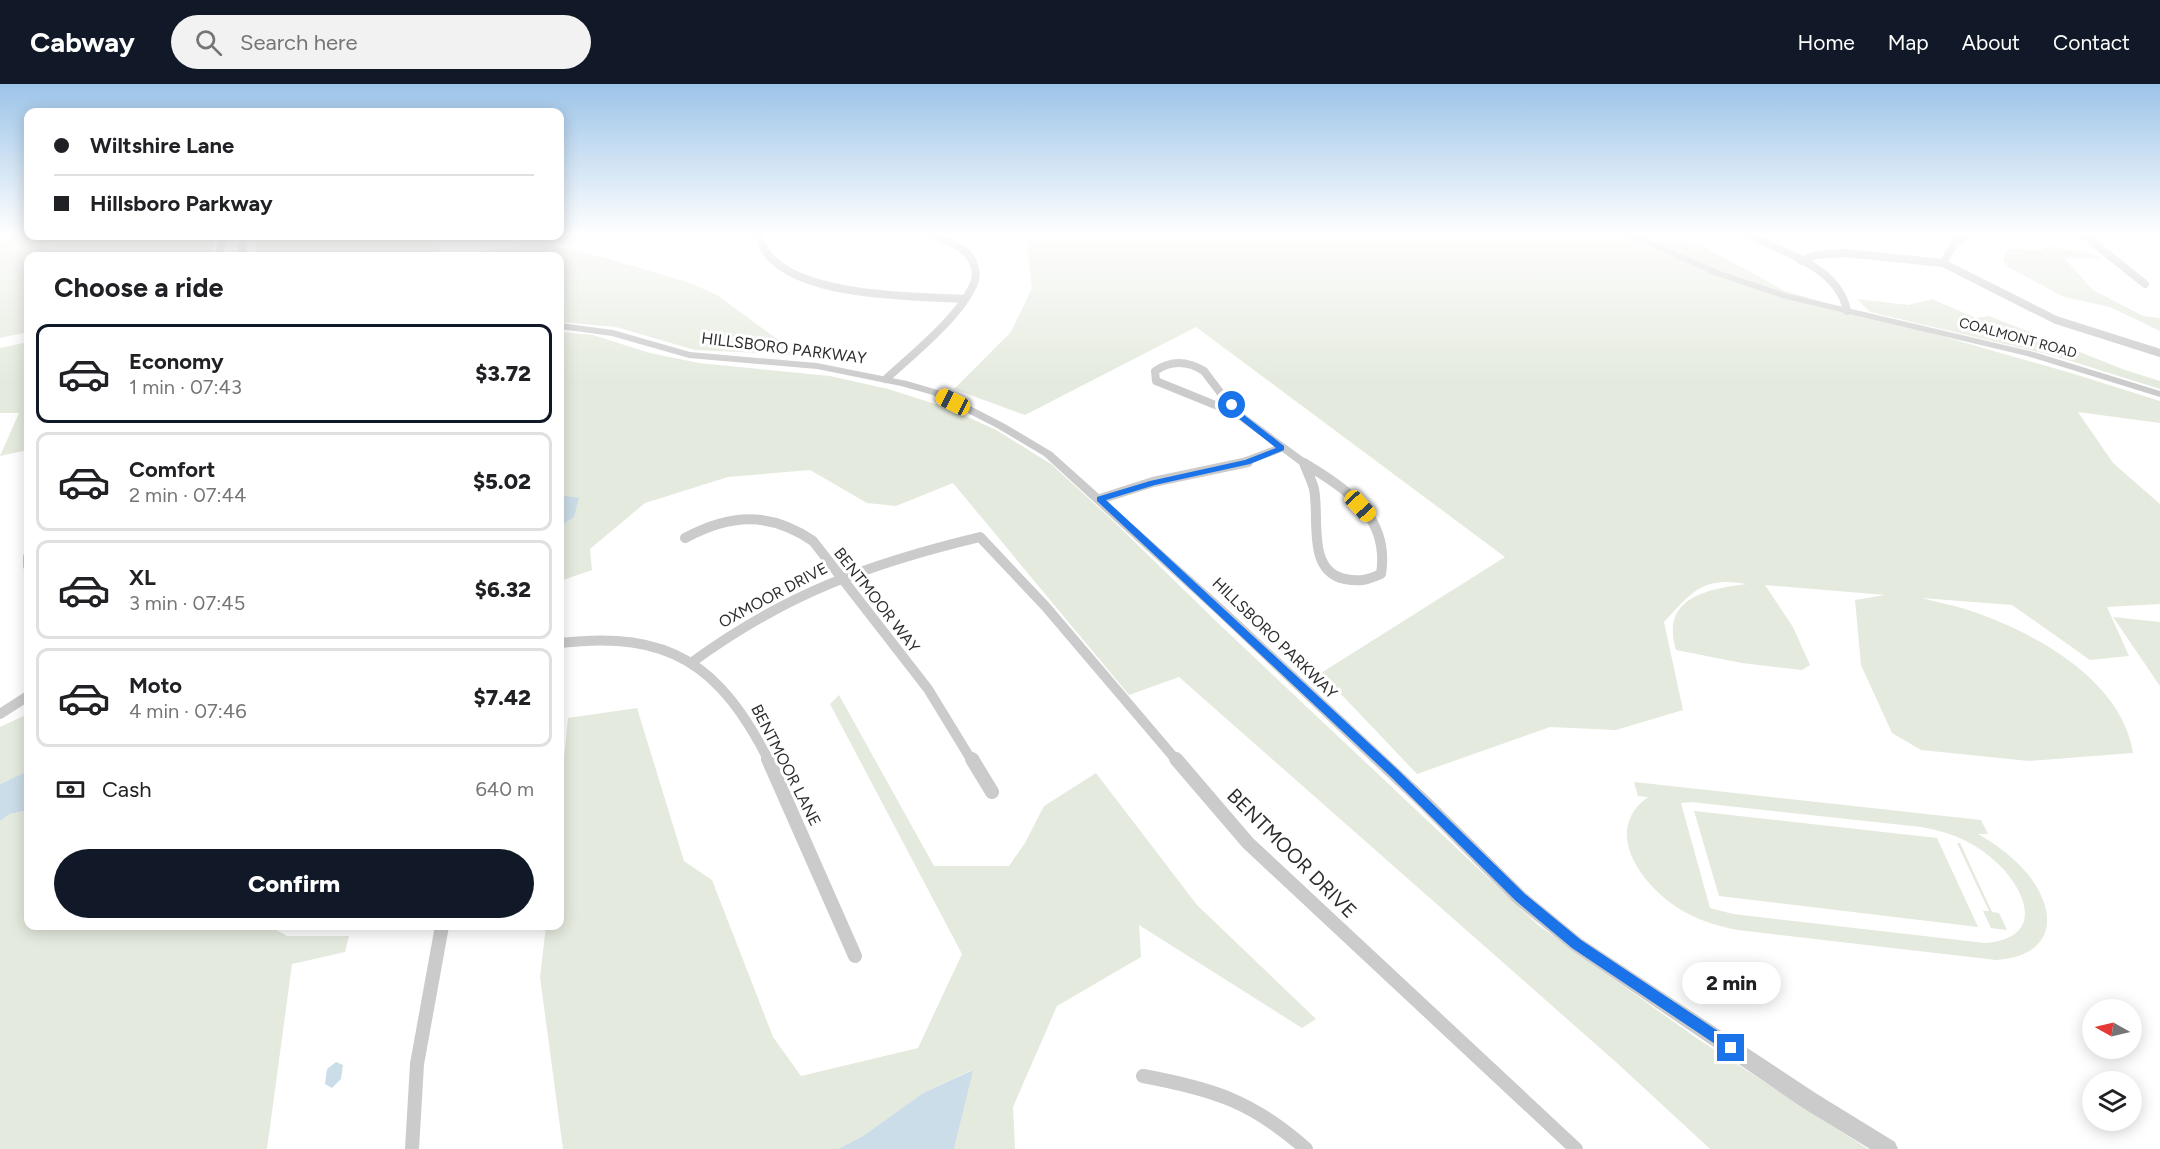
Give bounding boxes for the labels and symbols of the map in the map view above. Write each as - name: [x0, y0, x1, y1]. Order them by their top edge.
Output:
- street label: COALMONT ROAD: [1957, 314, 2079, 362]
- street label: HILLSBORO PARKWAY: [700, 328, 868, 368]
- car: [933, 386, 973, 418]
- route start: [1218, 391, 1245, 418]
- car: [1341, 487, 1379, 525]
- street label: BENTMOOR WAY: [830, 544, 924, 657]
- street label: OXMOOR DRIVE: [715, 558, 831, 632]
- street label: HILLSBORO PARKWAY: [1209, 573, 1342, 703]
- street label: BENTMOOR LANE: [747, 701, 825, 829]
- street label: BENTMOOR DRIVE: [1222, 783, 1362, 923]
- callout: 2 min: [1682, 961, 1780, 1003]
- north arrow: [2082, 999, 2142, 1059]
- route end: [1717, 1034, 1744, 1061]

